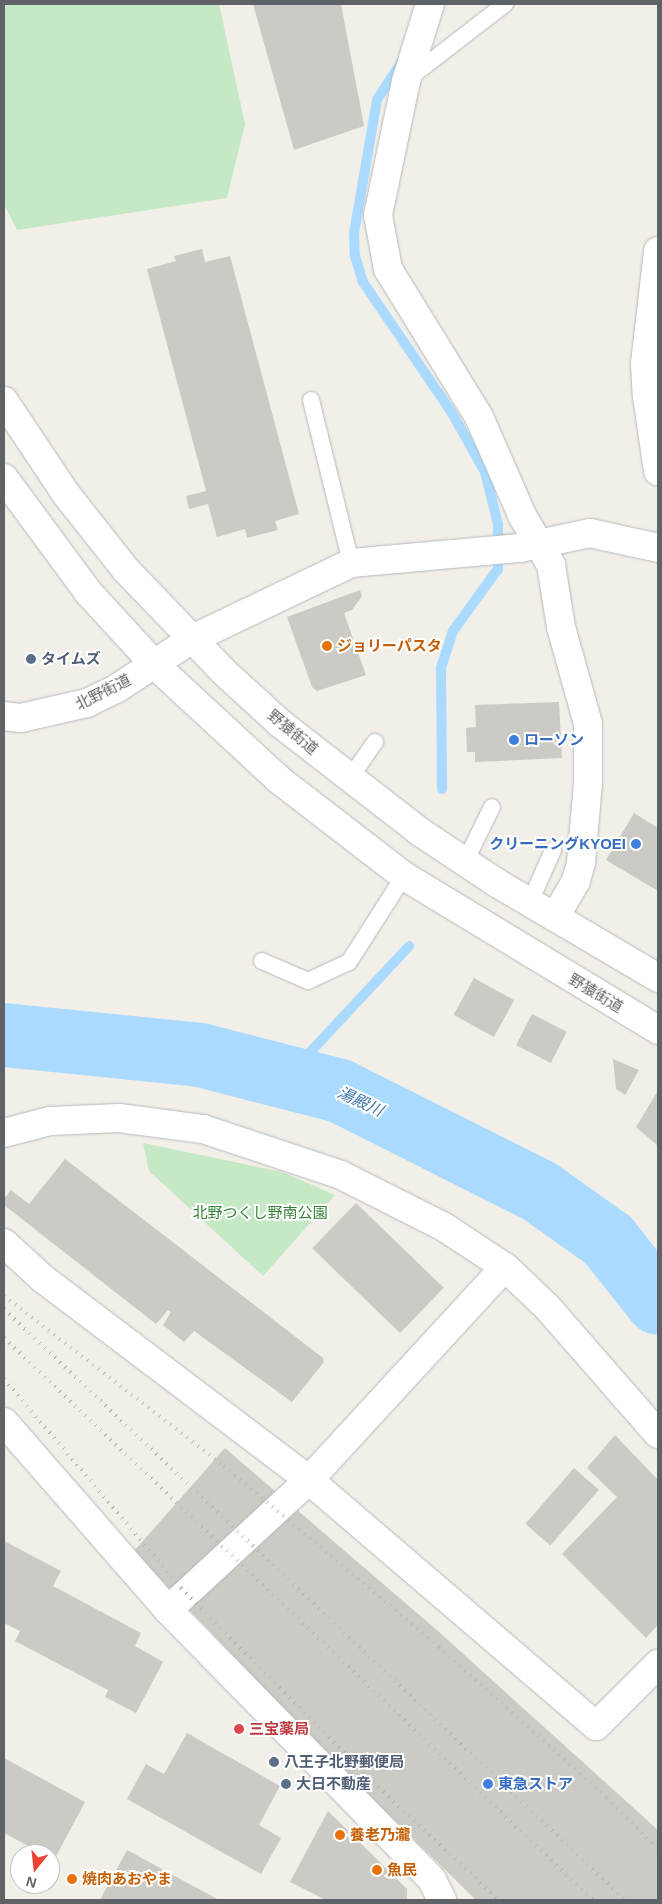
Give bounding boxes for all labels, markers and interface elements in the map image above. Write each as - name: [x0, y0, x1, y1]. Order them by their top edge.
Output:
- place label: ジョリーパスタ: [337, 637, 442, 655]
- marker: ジョリーパスタ: [321, 640, 333, 652]
- place label: タイムズ: [41, 650, 101, 668]
- marker: タイムズ: [25, 653, 37, 665]
- street label: 北野街道: [72, 670, 134, 714]
- street label: 野猿街道: [264, 706, 322, 758]
- place label: ローソン: [524, 731, 584, 749]
- marker: ローソン: [508, 734, 520, 746]
- place label: クリーニングKYOEI: [489, 835, 626, 853]
- marker: クリーニングKYOEI: [630, 838, 642, 850]
- street label: 野猿街道: [566, 970, 626, 1016]
- water label: 湯殿川: [334, 1083, 386, 1121]
- park label: 北野つくし野南公園: [193, 1204, 327, 1222]
- place label: 三宝薬局: [249, 1720, 309, 1738]
- marker: 三宝薬局: [233, 1723, 245, 1735]
- place label: 八王子北野郵便局: [284, 1753, 404, 1771]
- marker: 八王子北野郵便局: [268, 1756, 280, 1768]
- place label: 大日不動産: [296, 1775, 371, 1793]
- place label: 東急ストア: [498, 1775, 573, 1793]
- marker: 大日不動産: [280, 1778, 292, 1790]
- marker: 東急ストア: [482, 1778, 494, 1790]
- place label: 養老乃瀧: [350, 1826, 410, 1844]
- marker: 養老乃瀧: [334, 1829, 346, 1841]
- north arrow: [10, 1844, 60, 1894]
- place label: 魚民: [387, 1861, 417, 1879]
- marker: 魚民: [371, 1864, 383, 1876]
- place label: 焼肉あおやま: [82, 1870, 172, 1888]
- text: N: [24, 1873, 38, 1892]
- marker: 焼肉あおやま: [66, 1873, 78, 1885]

